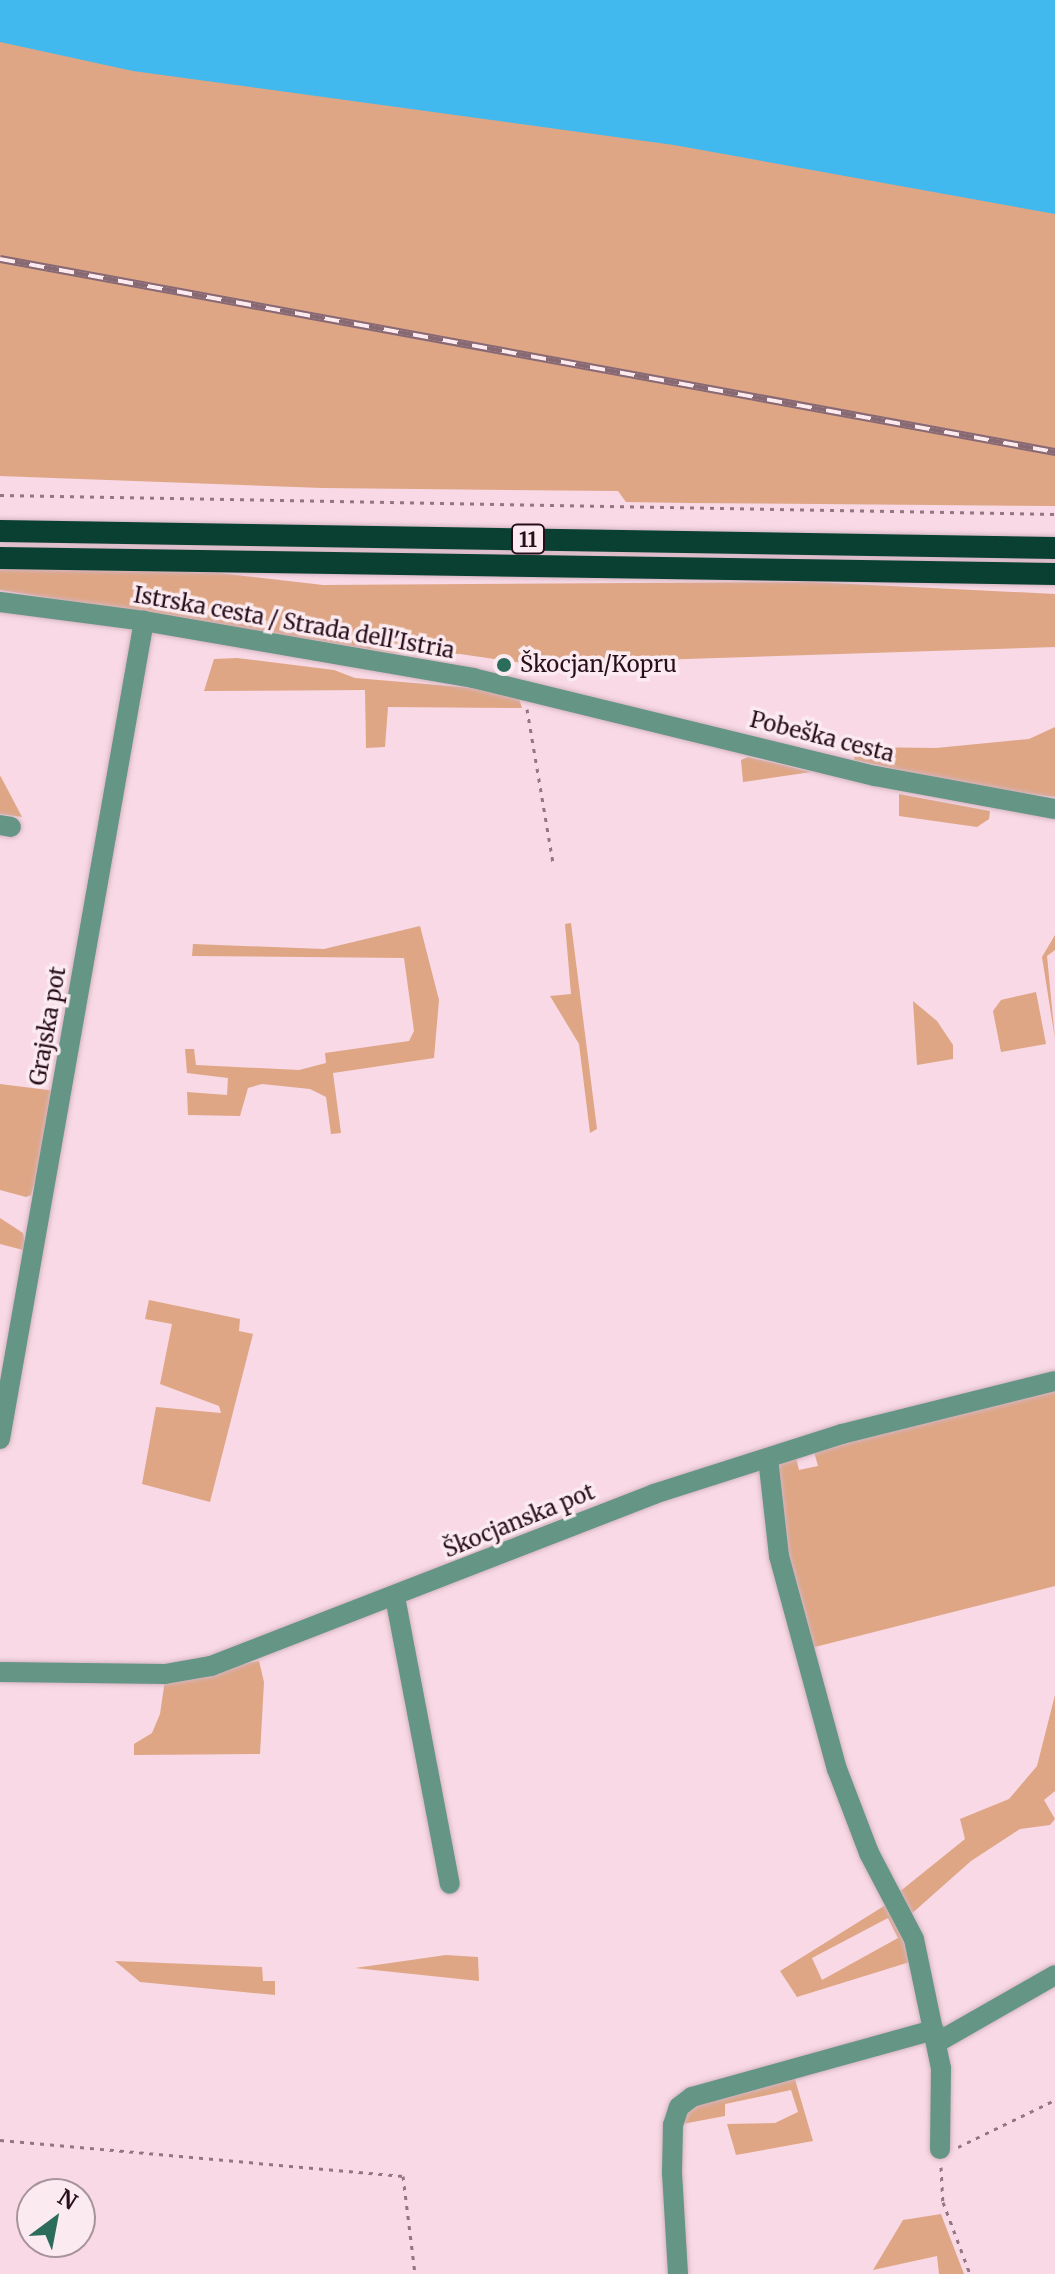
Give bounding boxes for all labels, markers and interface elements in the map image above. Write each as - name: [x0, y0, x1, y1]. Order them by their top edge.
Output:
- road number: 11: [510, 523, 546, 555]
- street label: Istrska cesta / Strada dell'Istria: [132, 582, 456, 664]
- place label: Škocjan/Kopru: [520, 652, 677, 678]
- marker: Škocjan/Kopru: [495, 656, 513, 674]
- street label: Pobeška cesta: [747, 706, 897, 768]
- street label: Grajska pot: [25, 965, 71, 1087]
- street label: Škocjanska pot: [440, 1479, 598, 1563]
- north arrow: [16, 2178, 96, 2258]
- text: N: [53, 2183, 82, 2216]

